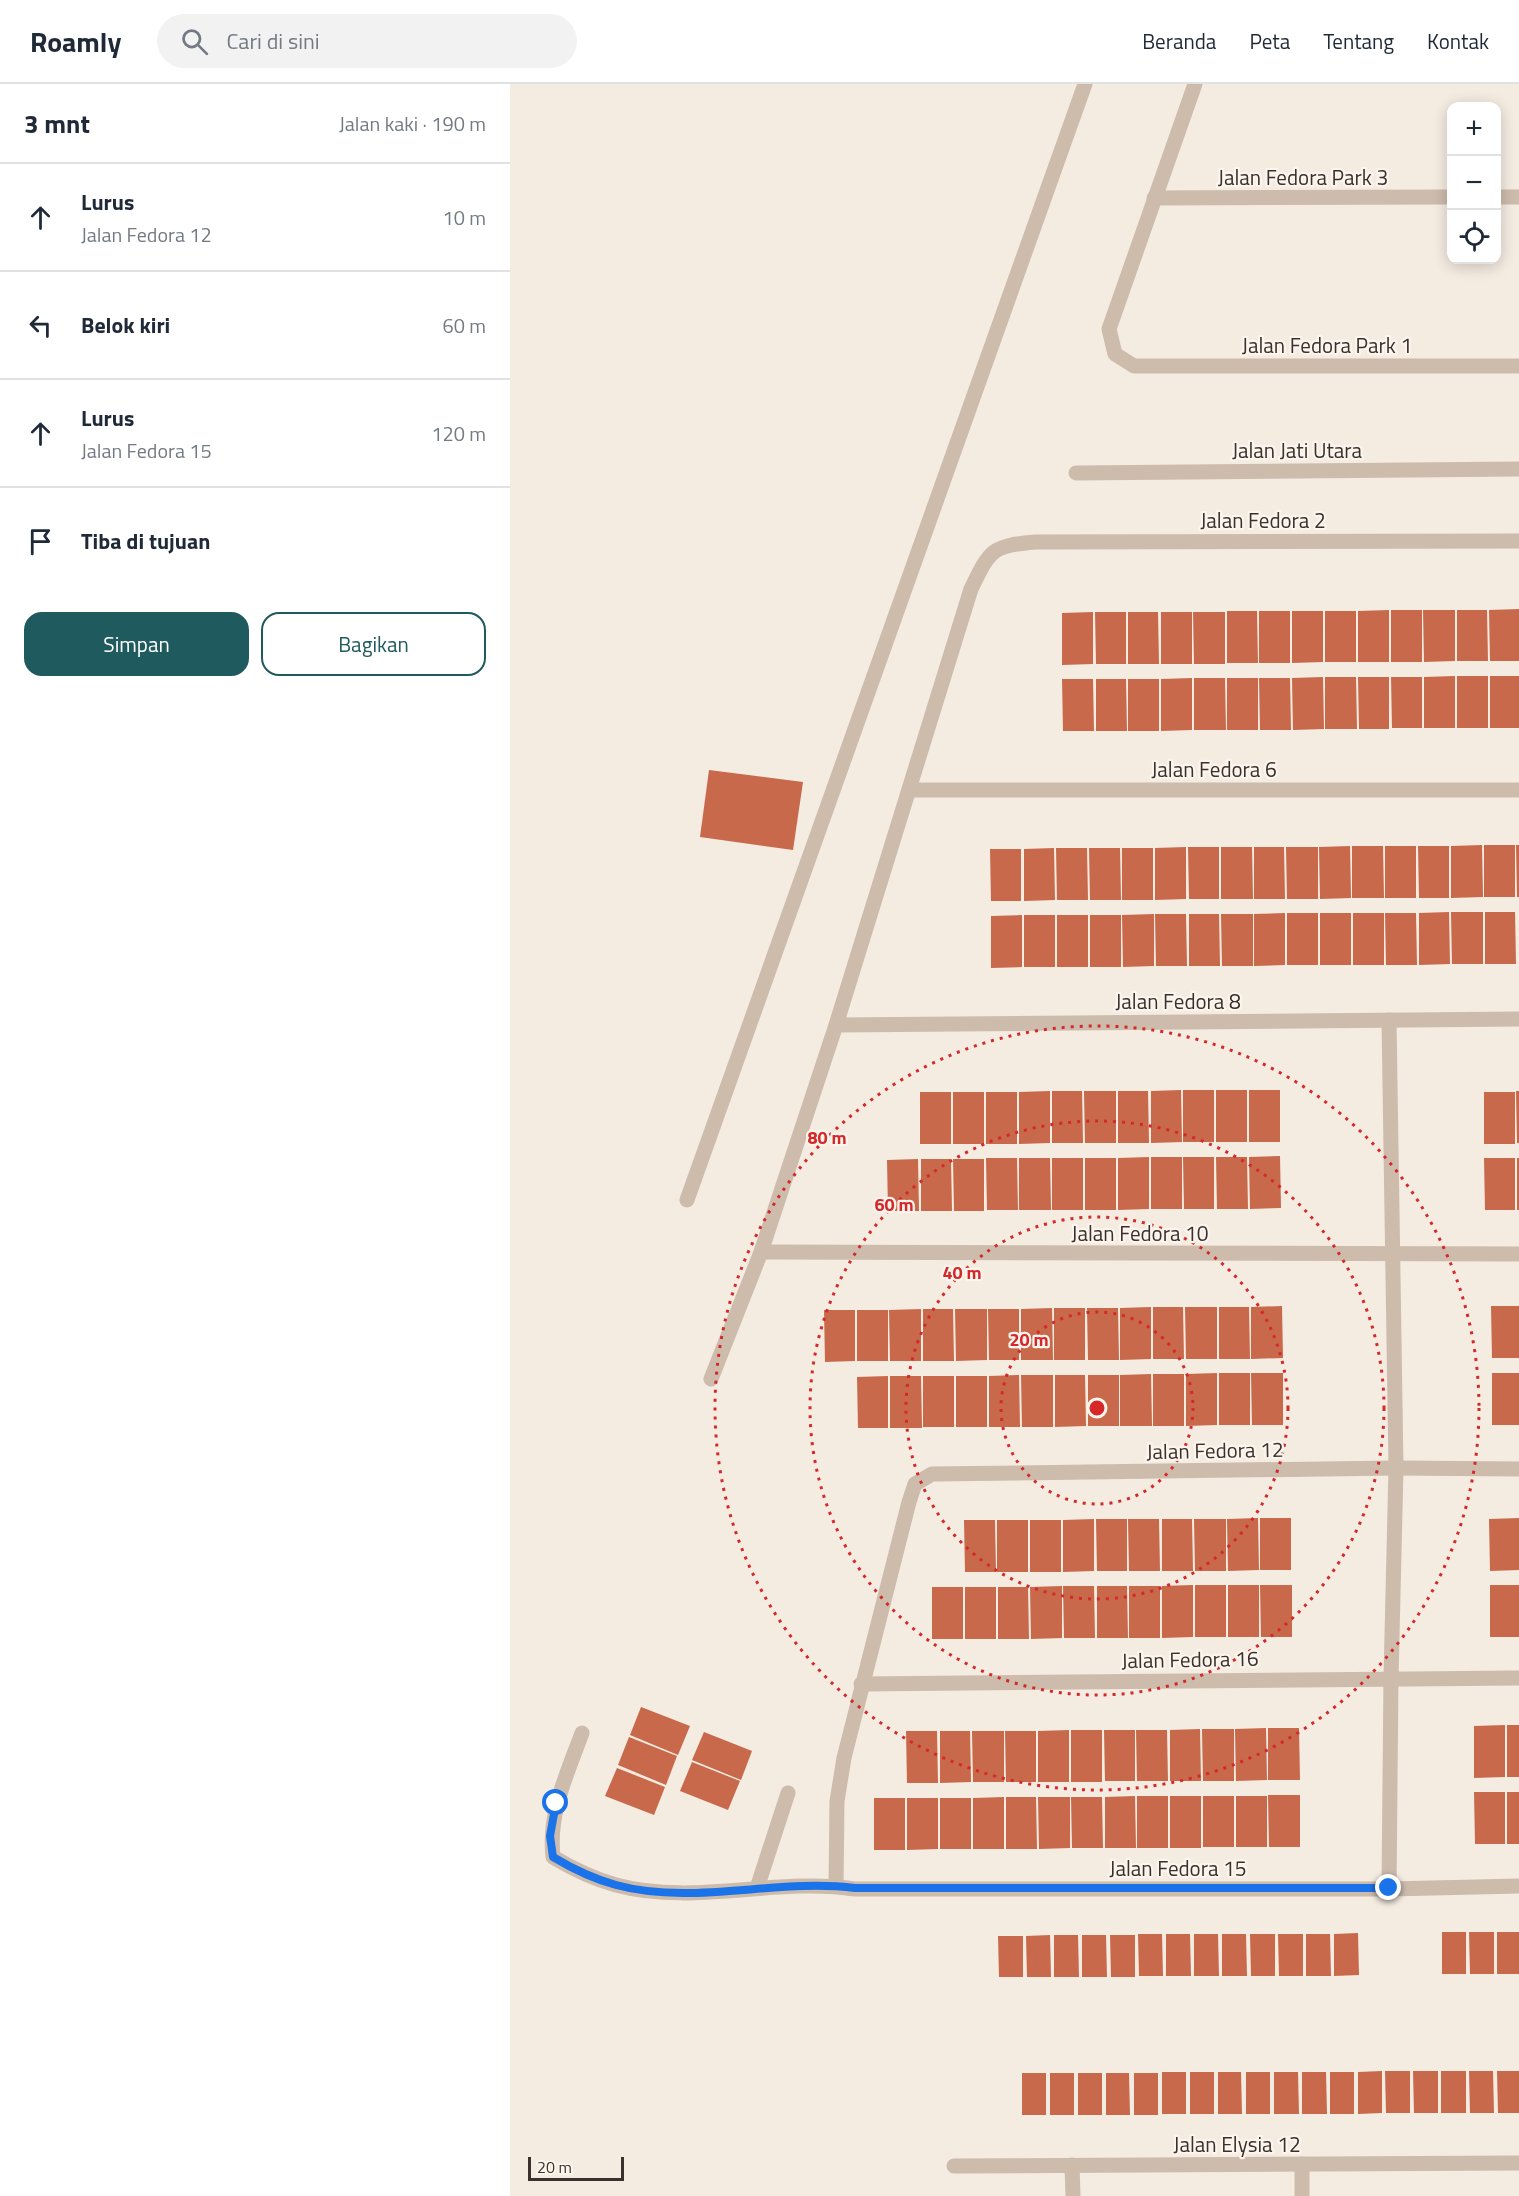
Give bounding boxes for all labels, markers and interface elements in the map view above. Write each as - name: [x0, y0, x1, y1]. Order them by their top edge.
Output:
- search box: [157, 14, 577, 68]
- text: Roamly: [30, 20, 121, 63]
- text: Cari di sini: [226, 24, 320, 58]
- icon: search: [178, 25, 211, 58]
- text: Beranda: [1142, 25, 1216, 57]
- text: Peta: [1249, 25, 1290, 57]
- text: Tentang: [1323, 25, 1394, 57]
- text: Kontak: [1427, 25, 1489, 57]
- map controls: [1447, 102, 1501, 264]
- button: +: [1447, 102, 1501, 156]
- text: 3 mnt: [24, 104, 90, 143]
- text: Jalan kaki · 190 m: [339, 108, 486, 139]
- button: −: [1447, 156, 1501, 210]
- street label: Jalan Fedora Park 3: [1218, 161, 1388, 193]
- text: Lurus: [81, 185, 134, 219]
- icon: ahead: [24, 201, 57, 234]
- text: 10 m: [442, 202, 486, 233]
- button: locate: [1447, 210, 1501, 264]
- text: Jalan Fedora 12: [81, 219, 212, 250]
- text: Belok kiri: [81, 308, 170, 342]
- icon: left: [24, 309, 57, 342]
- text: 60 m: [442, 310, 486, 341]
- street label: Jalan Fedora Park 1: [1242, 329, 1412, 361]
- text: Lurus: [81, 401, 134, 435]
- icon: ahead: [24, 417, 57, 450]
- text: 120 m: [431, 418, 486, 449]
- street label: Jalan Jati Utara: [1232, 434, 1363, 466]
- text: Jalan Fedora 15: [81, 435, 212, 466]
- street label: Jalan Fedora 2: [1200, 504, 1326, 536]
- text: Tiba di tujuan: [81, 524, 210, 558]
- icon: arrive: [24, 525, 57, 558]
- button: Simpan: [24, 612, 249, 676]
- button: Bagikan: [261, 612, 486, 676]
- street label: Jalan Fedora 6: [1151, 753, 1277, 785]
- street label: Jalan Fedora 8: [1115, 985, 1241, 1017]
- text: 80 m: [807, 1124, 847, 1151]
- text: 60 m: [874, 1191, 914, 1218]
- street label: Jalan Fedora 10: [1071, 1217, 1209, 1249]
- text: 40 m: [942, 1259, 982, 1286]
- text: 20 m: [1009, 1326, 1049, 1353]
- centre of rings: [1087, 1398, 1107, 1418]
- street label: Jalan Fedora 12: [1146, 1433, 1284, 1467]
- street label: Jalan Fedora 16: [1121, 1642, 1259, 1676]
- route start: [542, 1789, 568, 1815]
- street label: Jalan Fedora 15: [1109, 1852, 1247, 1884]
- route end: [1375, 1874, 1401, 1900]
- street label: Jalan Elysia 12: [1173, 2128, 1301, 2160]
- scale bar: [528, 2154, 624, 2182]
- text: 20 m: [537, 2155, 572, 2179]

